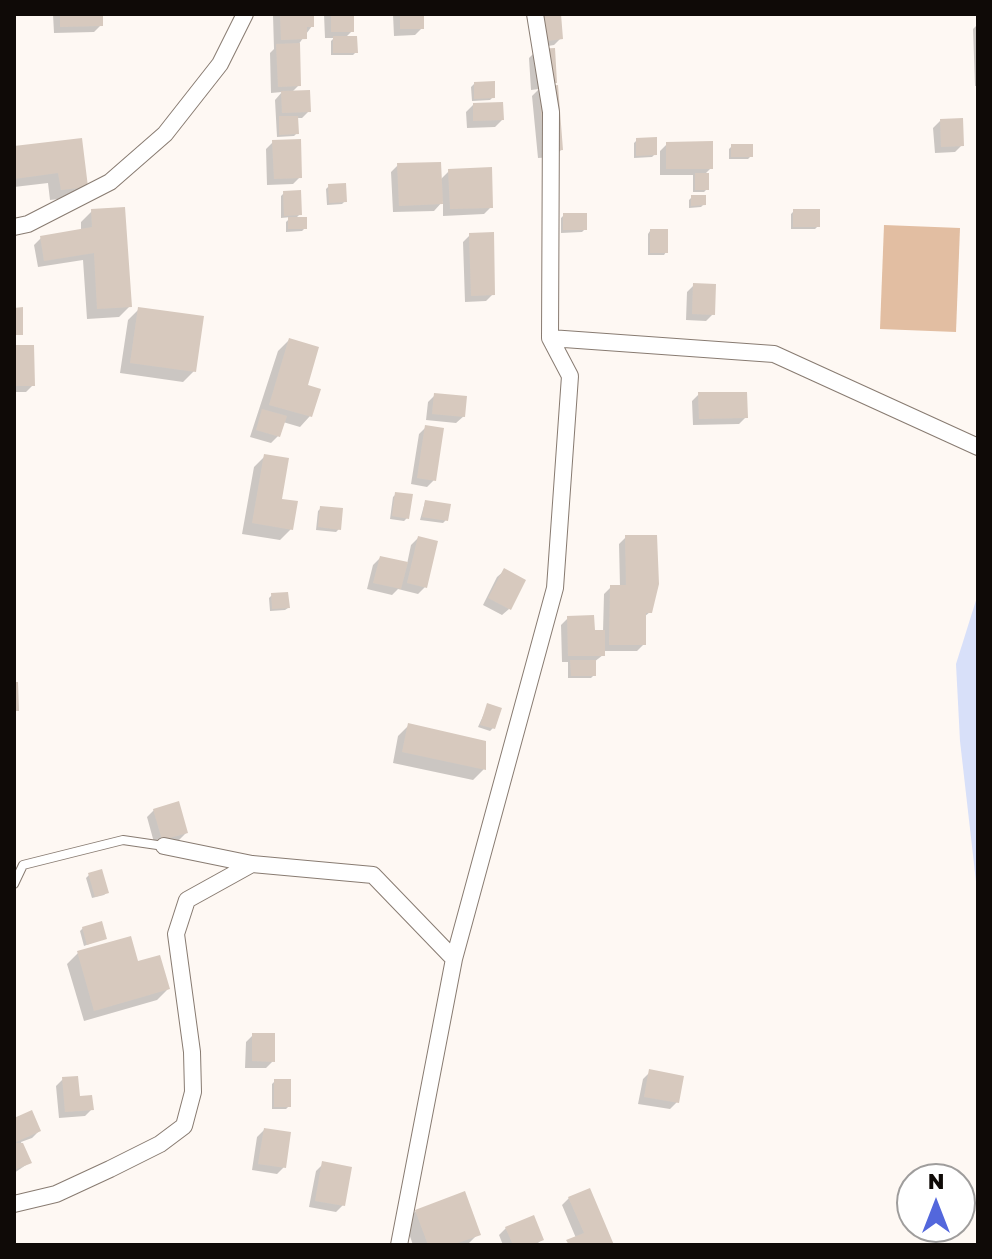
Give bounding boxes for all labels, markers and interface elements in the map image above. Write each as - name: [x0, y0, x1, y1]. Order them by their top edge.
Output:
- north arrow: [896, 1163, 976, 1243]
- text: N: [928, 1167, 944, 1194]

